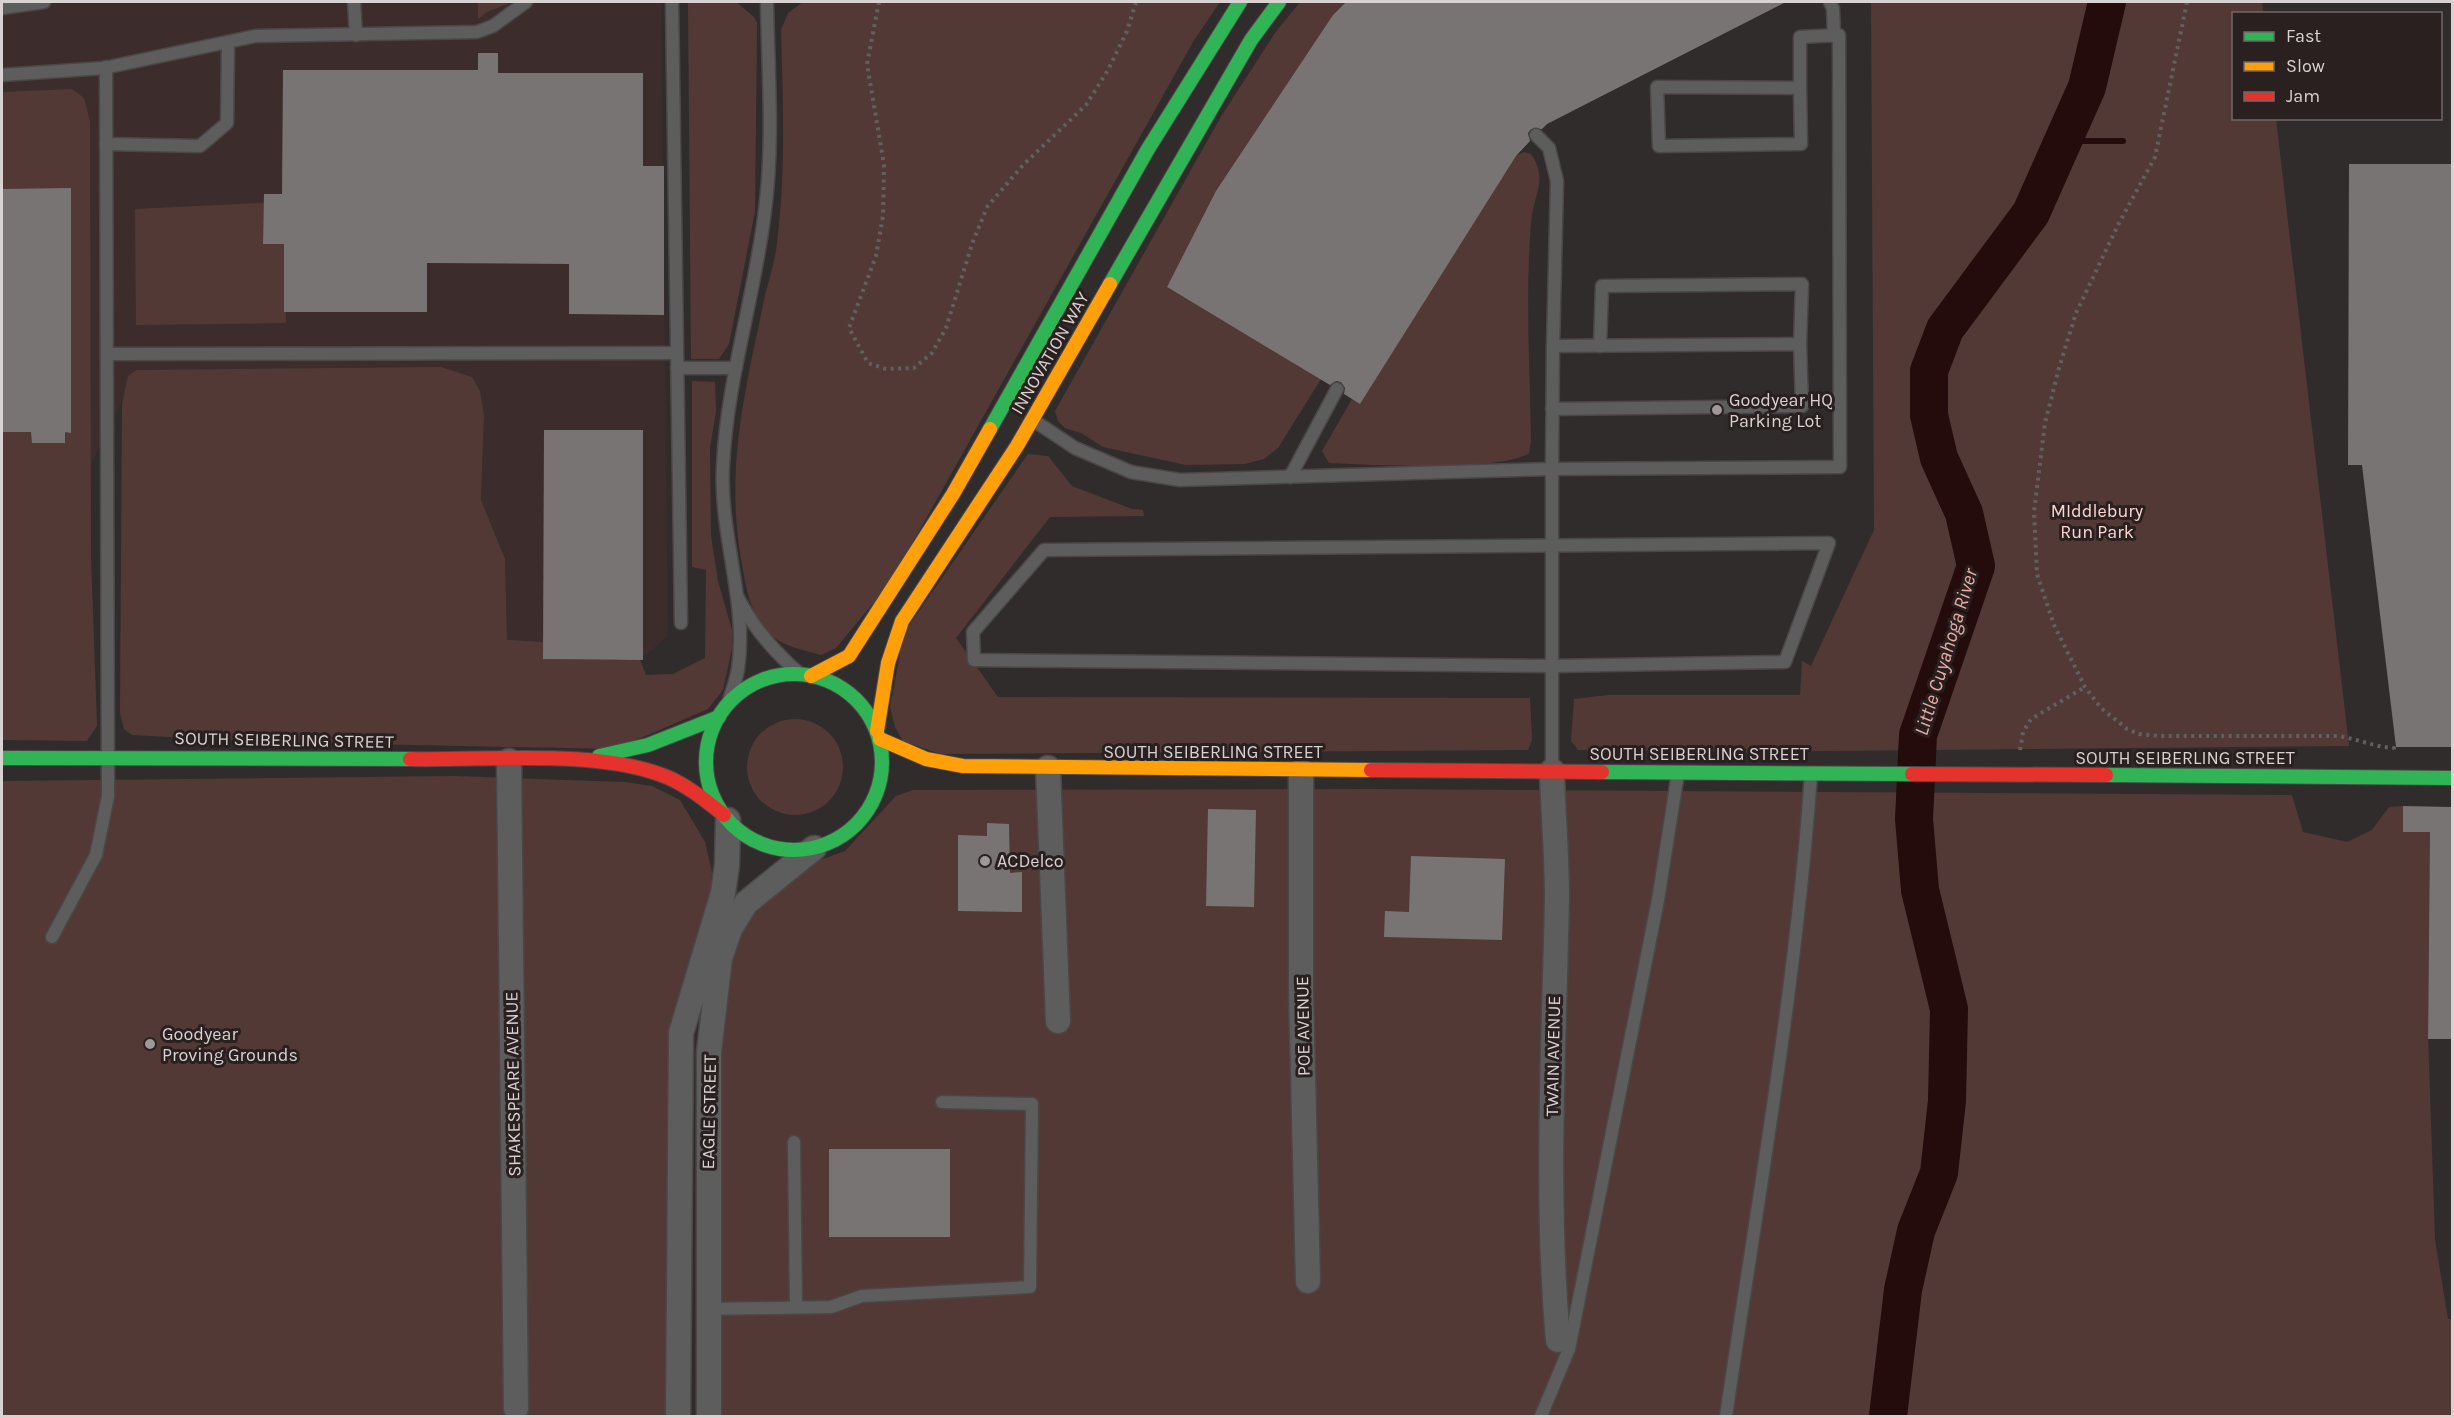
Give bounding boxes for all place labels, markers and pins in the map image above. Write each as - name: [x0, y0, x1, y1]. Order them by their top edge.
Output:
- place label: Goodyear HQ Parking Lot: [1729, 389, 1833, 432]
- marker: Goodyear HQ Parking Lot: [1710, 403, 1724, 417]
- place label: ACDelco: [997, 850, 1064, 872]
- marker: ACDelco: [978, 854, 992, 868]
- place label: Goodyear Proving Grounds: [162, 1023, 298, 1066]
- marker: Goodyear Proving Grounds: [143, 1037, 157, 1051]

